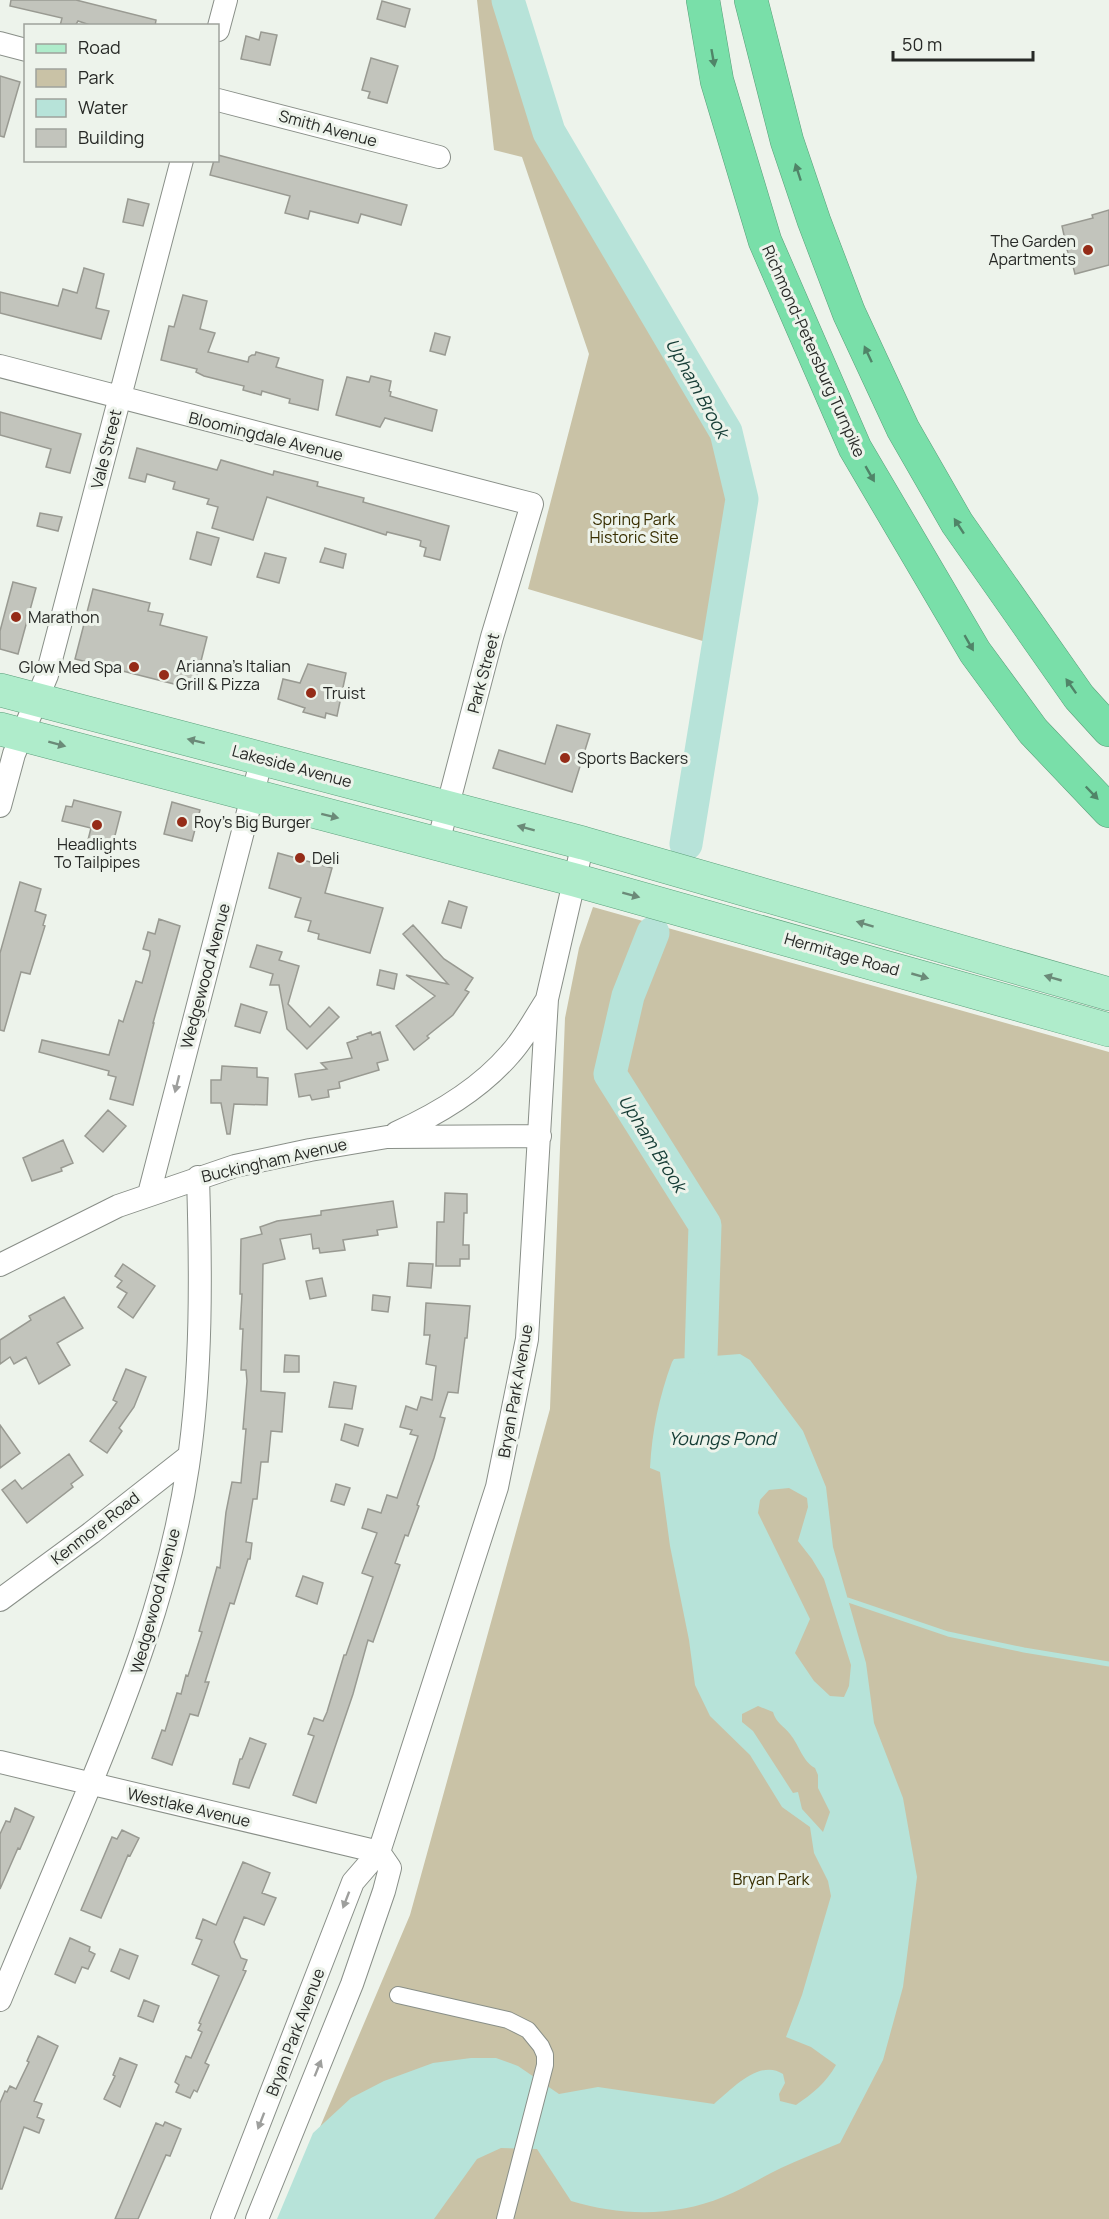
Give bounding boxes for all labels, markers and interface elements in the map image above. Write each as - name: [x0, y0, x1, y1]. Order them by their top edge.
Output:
- legend: [24, 24, 219, 162]
- scale bar: [893, 24, 1032, 62]
- text: 50 m: [902, 32, 942, 56]
- text: Road: [78, 35, 121, 59]
- one-way arrow: [708, 48, 717, 67]
- text: Park: [78, 65, 115, 89]
- text: Water: [78, 95, 128, 119]
- street label: Smith Avenue: [276, 104, 380, 152]
- text: Building: [78, 125, 144, 149]
- one-way arrow: [792, 163, 802, 181]
- place label: The Garden Apartments: [988, 230, 1076, 270]
- street label: Richmond-Petersburg Turnpike: [757, 241, 871, 461]
- marker: The Garden Apartments: [1081, 243, 1095, 257]
- water label: Upham Brook: [661, 334, 737, 445]
- one-way arrow: [864, 345, 873, 362]
- street label: Bloomingdale Avenue: [187, 406, 345, 466]
- street label: Vale Street: [86, 407, 126, 491]
- one-way arrow: [865, 466, 876, 482]
- park label: Spring Park Historic Site: [589, 508, 679, 548]
- one-way arrow: [954, 518, 965, 534]
- place label: Marathon: [28, 606, 100, 628]
- marker: Marathon: [9, 610, 23, 624]
- street label: Park Street: [462, 631, 504, 715]
- one-way arrow: [964, 635, 974, 652]
- place label: Arianna's Italian Grill & Pizza: [176, 655, 291, 695]
- place label: Glow Med Spa: [19, 656, 122, 678]
- marker: Glow Med Spa: [127, 660, 141, 674]
- marker: Arianna's Italian Grill & Pizza: [157, 668, 171, 682]
- one-way arrow: [1065, 678, 1077, 694]
- place label: Truist: [323, 682, 366, 704]
- marker: Truist: [304, 686, 318, 700]
- one-way arrow: [187, 735, 205, 745]
- street label: Lakeside Avenue: [230, 739, 354, 793]
- one-way arrow: [48, 740, 66, 749]
- place label: Sports Backers: [577, 747, 688, 769]
- marker: Sports Backers: [558, 751, 572, 765]
- one-way arrow: [1085, 785, 1098, 800]
- place label: Roy's Big Burger: [194, 811, 311, 833]
- one-way arrow: [321, 811, 339, 821]
- marker: Roy's Big Burger: [175, 815, 189, 829]
- marker: Headlights To Tailpipes: [90, 818, 104, 832]
- one-way arrow: [517, 823, 535, 832]
- place label: Headlights To Tailpipes: [54, 833, 140, 873]
- place label: Deli: [312, 847, 340, 869]
- marker: Deli: [293, 851, 307, 865]
- one-way arrow: [622, 891, 640, 900]
- street label: Wedgewood Avenue: [175, 901, 235, 1051]
- one-way arrow: [856, 919, 874, 928]
- street label: Hermitage Road: [782, 927, 902, 981]
- one-way arrow: [911, 972, 929, 981]
- one-way arrow: [1044, 972, 1062, 982]
- one-way arrow: [171, 1075, 181, 1094]
- water label: Upham Brook: [614, 1090, 694, 1199]
- street label: Buckingham Avenue: [199, 1133, 349, 1187]
- street label: Bryan Park Avenue: [492, 1323, 538, 1459]
- water label: Youngs Pond: [668, 1426, 778, 1450]
- street label: Kenmore Road: [46, 1487, 144, 1569]
- street label: Wedgewood Avenue: [125, 1526, 185, 1676]
- street label: Westlake Avenue: [125, 1782, 253, 1832]
- park label: Bryan Park: [732, 1868, 811, 1890]
- one-way arrow: [341, 1891, 350, 1909]
- street label: Bryan Park Avenue: [261, 1965, 329, 2099]
- one-way arrow: [313, 2058, 323, 2076]
- one-way arrow: [256, 2112, 265, 2130]

